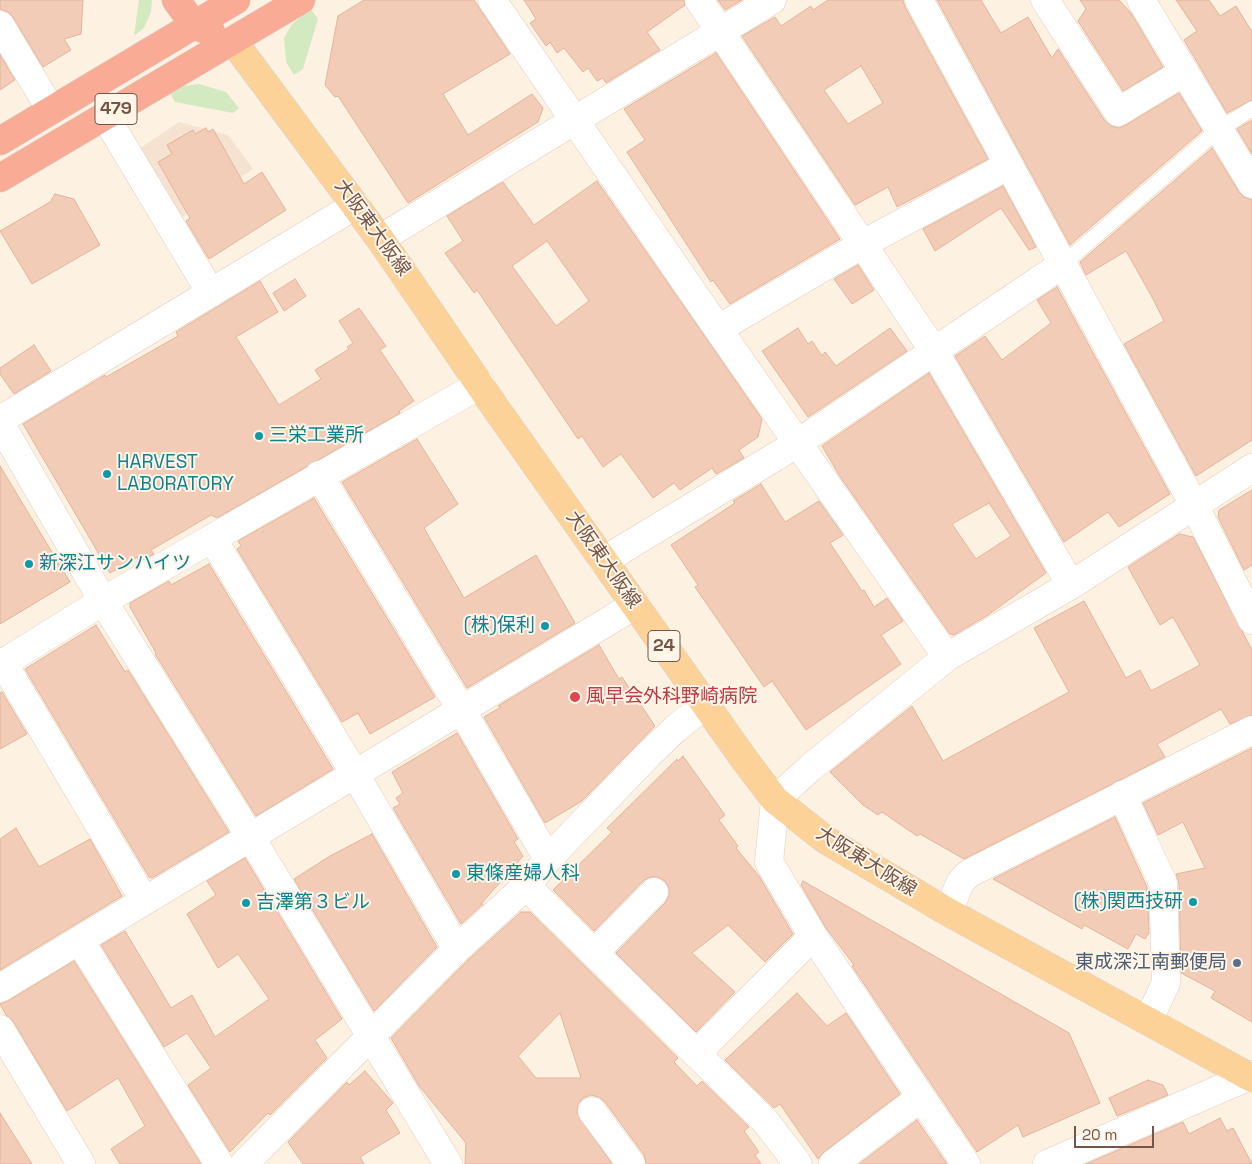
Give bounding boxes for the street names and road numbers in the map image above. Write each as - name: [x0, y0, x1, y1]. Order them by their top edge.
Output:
- road number: 479: [95, 94, 137, 125]
- street label: 大阪東大阪線: [329, 175, 415, 281]
- street label: 大阪東大阪線: [561, 507, 645, 613]
- road number: 24: [648, 630, 680, 661]
- street label: 大阪東大阪線: [812, 822, 920, 902]

